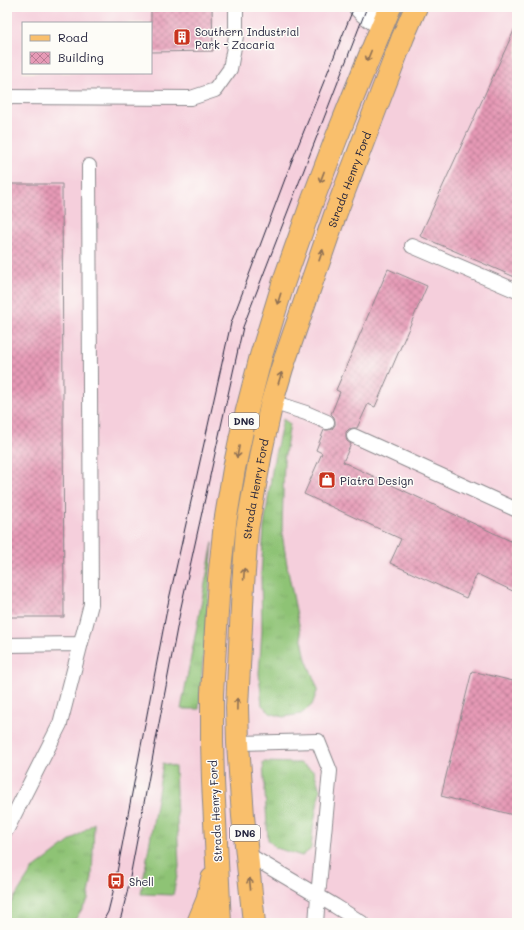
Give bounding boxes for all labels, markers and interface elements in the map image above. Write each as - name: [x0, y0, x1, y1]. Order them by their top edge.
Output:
- legend: [22, 22, 152, 74]
- place label: Southern Industrial Park - Zacaria: [195, 24, 299, 52]
- building icon: Southern Industrial Park - Zacaria: [172, 27, 192, 47]
- text: Road: [58, 29, 88, 45]
- text: Building: [58, 49, 104, 65]
- one-way arrow: [365, 49, 373, 61]
- street label: Strada Henry Ford: [324, 129, 374, 229]
- one-way arrow: [317, 170, 325, 182]
- one-way arrow: [318, 248, 325, 261]
- one-way arrow: [275, 293, 282, 306]
- one-way arrow: [277, 371, 284, 384]
- road number: DN6: [229, 413, 259, 429]
- street label: Strada Henry Ford: [239, 437, 271, 539]
- one-way arrow: [233, 445, 241, 458]
- shop icon: Piatra Design: [317, 470, 337, 490]
- place label: Piatra Design: [340, 473, 413, 488]
- one-way arrow: [240, 568, 247, 581]
- one-way arrow: [233, 698, 241, 711]
- street label: Strada Henry Ford: [205, 760, 225, 862]
- road number: DN6: [230, 825, 260, 841]
- bus stop icon: Shell: [106, 871, 126, 891]
- place label: Shell: [129, 874, 154, 889]
- one-way arrow: [246, 878, 254, 891]

